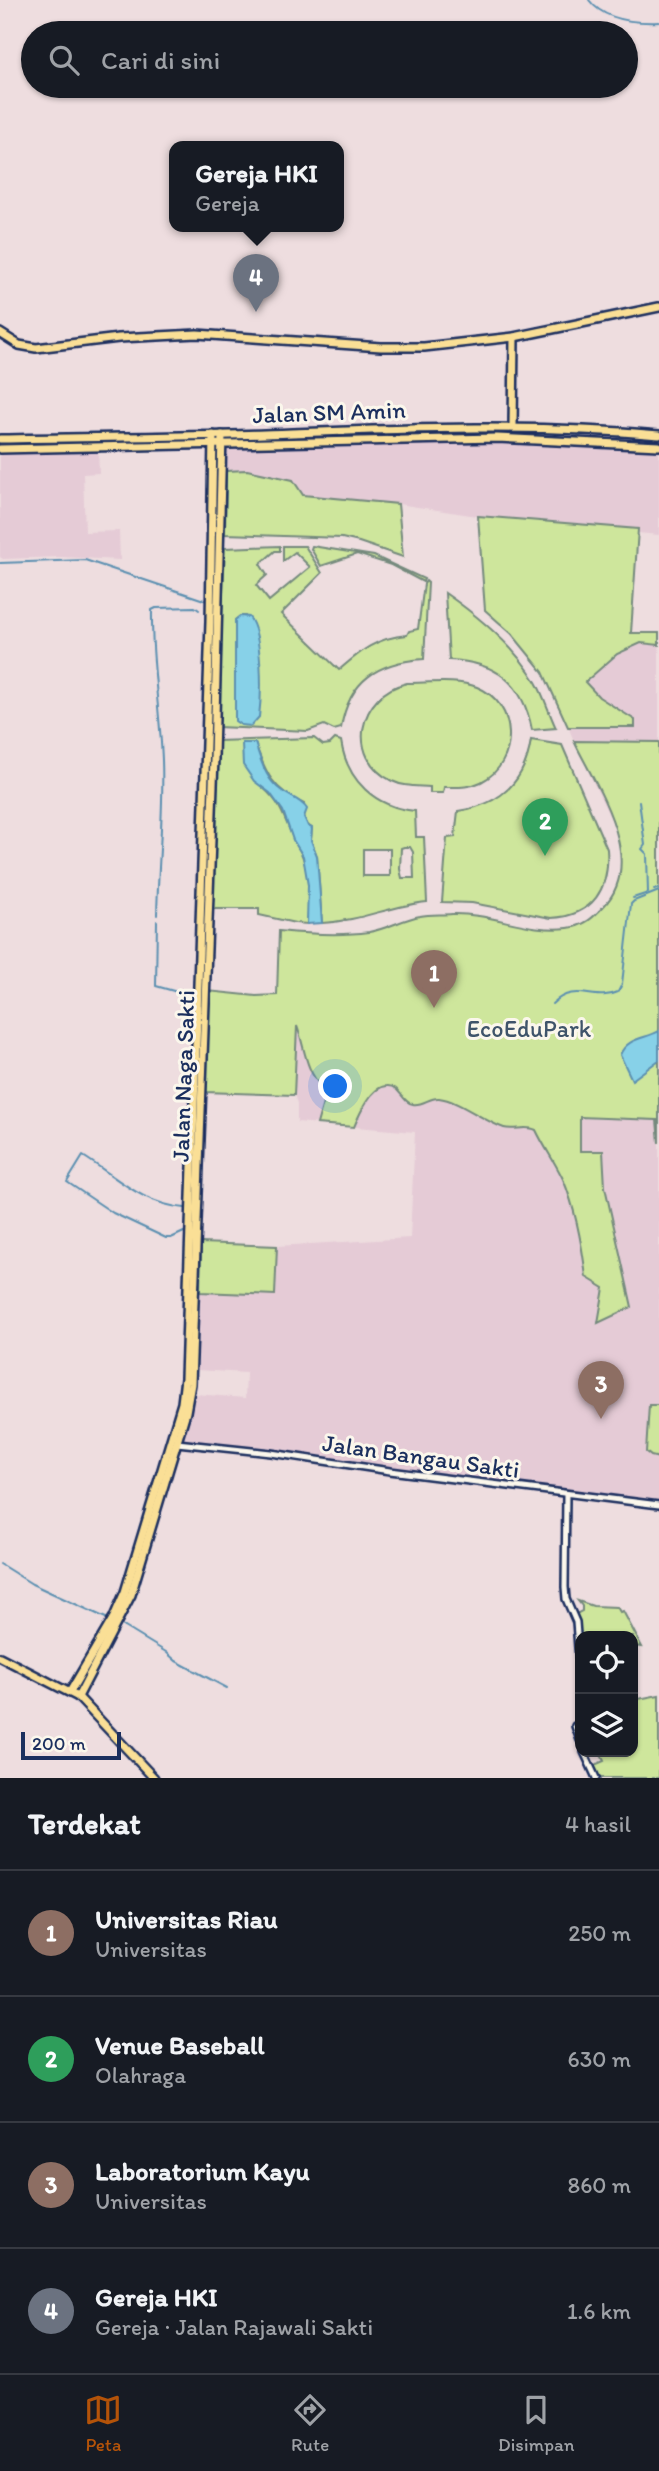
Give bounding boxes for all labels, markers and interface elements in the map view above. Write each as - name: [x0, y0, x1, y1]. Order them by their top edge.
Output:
- search box: [21, 21, 638, 98]
- icon: search: [45, 41, 83, 79]
- text: Cari di sini: [101, 44, 220, 76]
- popup: [169, 141, 344, 232]
- text: Gereja HKI: [195, 157, 318, 189]
- text: Gereja: [195, 189, 260, 217]
- pin: 4: [233, 254, 279, 312]
- street label: Jalan SM Amin: [252, 395, 407, 429]
- pin: 2: [522, 798, 568, 856]
- pin: 1: [411, 950, 457, 1008]
- street label: Jalan Naga Sakti: [166, 989, 200, 1163]
- park label: EcoEduPark: [467, 1014, 592, 1043]
- your location: [318, 1069, 352, 1103]
- pin: 3: [578, 1361, 624, 1419]
- street label: Jalan Bangau Sakti: [321, 1428, 521, 1484]
- map controls: [575, 1631, 638, 1757]
- button: locate: [575, 1631, 638, 1694]
- button: layers: [575, 1694, 638, 1757]
- scale bar: [21, 1729, 121, 1761]
- text: 200 m: [32, 1732, 86, 1755]
- text: Terdekat: [28, 1805, 141, 1842]
- text: 4 hasil: [565, 1810, 631, 1838]
- text: Universitas Riau: [95, 1903, 278, 1935]
- text: 1: [46, 1919, 56, 1947]
- text: 250 m: [568, 1919, 631, 1947]
- text: Universitas: [95, 1935, 207, 1963]
- text: Venue Baseball: [95, 2029, 265, 2061]
- text: 2: [45, 2045, 57, 2073]
- text: 630 m: [568, 2045, 631, 2073]
- text: Olahraga: [95, 2061, 186, 2089]
- text: Laboratorium Kayu: [95, 2155, 310, 2187]
- text: 3: [45, 2171, 57, 2199]
- text: 860 m: [568, 2171, 631, 2199]
- text: Universitas: [95, 2187, 207, 2215]
- text: Gereja HKI: [95, 2281, 218, 2313]
- text: 4: [44, 2297, 58, 2325]
- text: 1.6 km: [567, 2297, 631, 2325]
- text: Gereja · Jalan Rajawali Sakti: [95, 2313, 373, 2341]
- tab: Peta: [84, 2391, 122, 2456]
- tab: Rute: [291, 2391, 329, 2456]
- tab: Disimpan: [498, 2391, 575, 2456]

